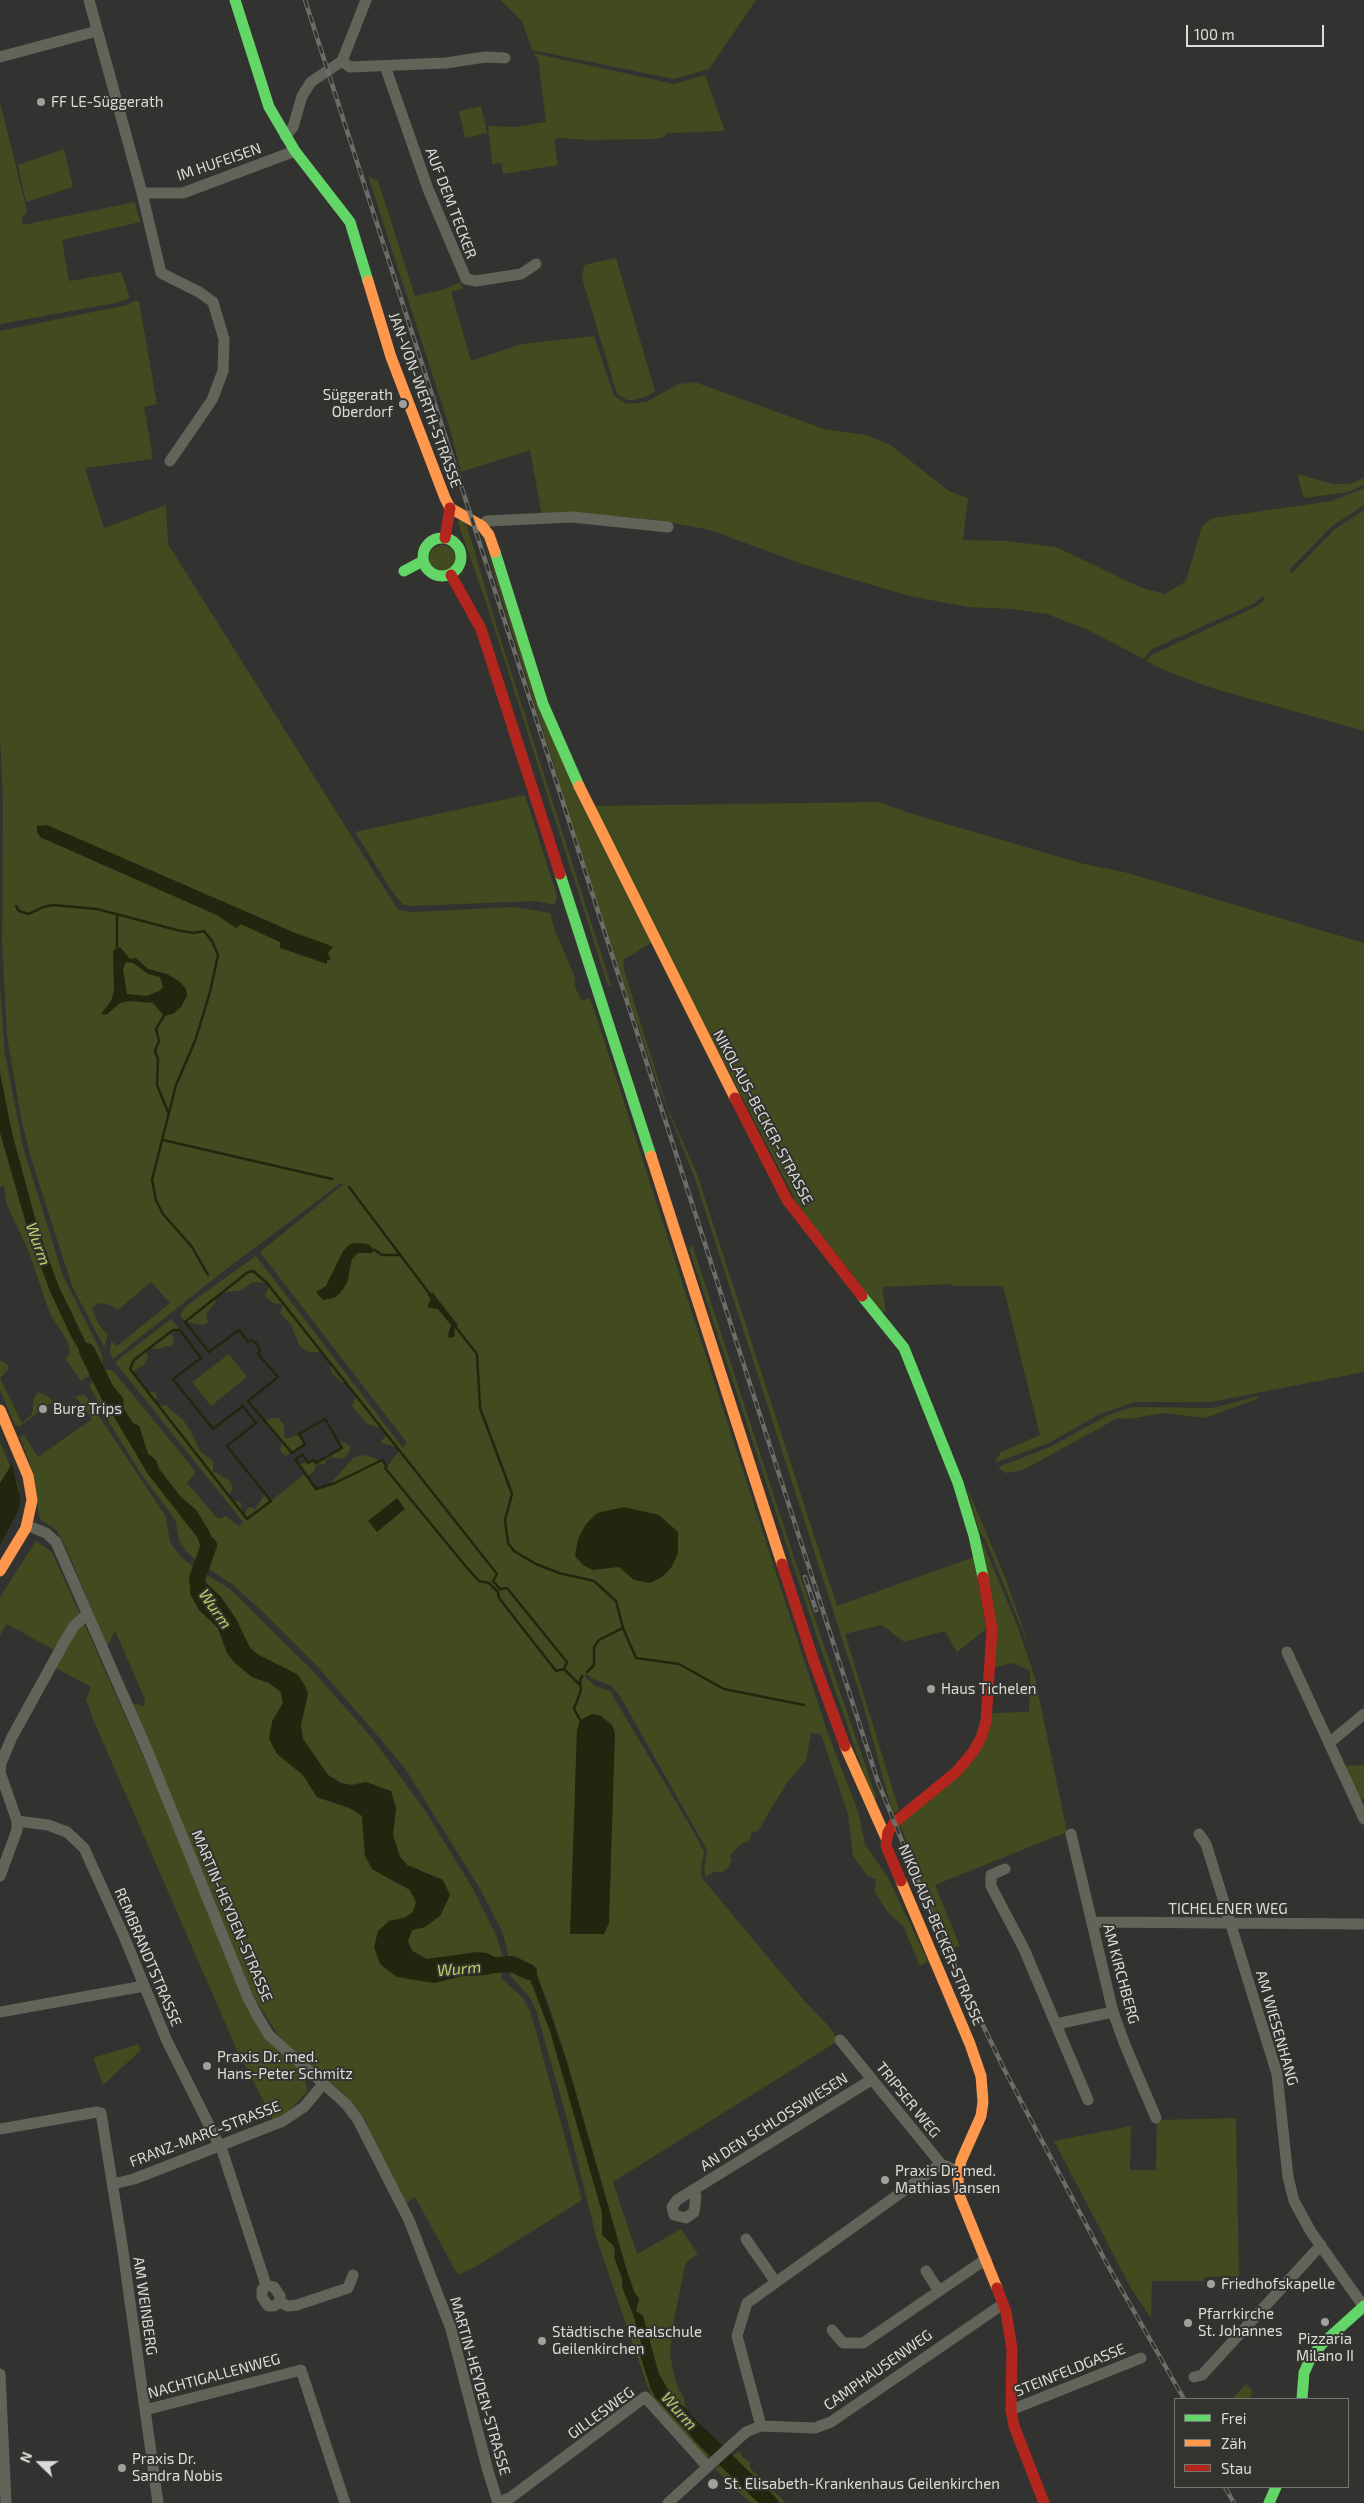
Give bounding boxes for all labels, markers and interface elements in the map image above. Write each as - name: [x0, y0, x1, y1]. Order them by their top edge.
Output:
- scale bar: [1189, 15, 1326, 47]
- text: 100 m: [1194, 25, 1235, 43]
- place label: FF LE-Süggerath: [51, 93, 163, 111]
- marker: FF LE-Süggerath: [35, 96, 47, 108]
- street label: IM HUFEISEN: [174, 139, 264, 185]
- street label: AUF DEM TECKER: [422, 145, 480, 261]
- street label: JAN-VON-WERTH-STRASSE: [385, 310, 465, 490]
- place label: Süggerath Oberdorf: [323, 386, 393, 421]
- marker: Süggerath Oberdorf: [397, 398, 409, 410]
- street label: NIKOLAUS-BECKER-STRASSE: [709, 1027, 817, 1207]
- water label: Wurm: [21, 1220, 55, 1268]
- place label: Burg Trips: [53, 1400, 122, 1418]
- marker: Burg Trips: [37, 1403, 49, 1415]
- water label: Wurm: [194, 1585, 236, 1633]
- place label: Haus Tichelen: [941, 1680, 1037, 1698]
- marker: Haus Tichelen: [925, 1683, 937, 1695]
- street label: MARTIN-HEYDEN-STRASSE: [188, 1827, 276, 2005]
- street label: NIKOLAUS-BECKER-STRASSE: [895, 1842, 987, 2028]
- street label: REMBRANDTSTRASSE: [111, 1885, 185, 2029]
- street label: TICHELENER WEG: [1168, 1900, 1288, 1918]
- street label: AM KIRCHBERG: [1099, 1922, 1143, 2026]
- water label: Wurm: [436, 1958, 482, 1980]
- street label: AM WIESENHANG: [1252, 1968, 1302, 2088]
- place label: Praxis Dr. med. Hans-Peter Schmitz: [217, 2048, 353, 2083]
- street label: TRIPSER WEG: [872, 2059, 944, 2141]
- marker: Praxis Dr. med. Hans-Peter Schmitz: [201, 2060, 213, 2072]
- street label: AN DEN SCHLOSSWIESEN: [697, 2069, 851, 2175]
- street label: FRANZ-MARC-STRASSE: [127, 2097, 283, 2171]
- place label: Praxis Dr. med. Mathias Jansen: [895, 2162, 1000, 2197]
- marker: Praxis Dr. med. Mathias Jansen: [879, 2174, 891, 2186]
- street label: AM WEINBERG: [129, 2256, 161, 2356]
- place label: Friedhofskapelle: [1221, 2275, 1335, 2293]
- marker: Friedhofskapelle: [1205, 2278, 1217, 2290]
- street label: MARTIN-HEYDEN-STRASSE: [446, 2295, 514, 2477]
- place label: Pfarrkirche St. Johannes: [1198, 2305, 1282, 2340]
- marker: Pizzaria Milano II: [1319, 2316, 1331, 2328]
- marker: Pfarrkirche St. Johannes: [1182, 2317, 1194, 2329]
- place label: Städtische Realschule Geilenkirchen: [552, 2323, 702, 2358]
- street label: CAMPHAUSENWEG: [820, 2326, 936, 2414]
- place label: Pizzaria Milano II: [1296, 2330, 1354, 2365]
- marker: Städtische Realschule Geilenkirchen: [536, 2335, 548, 2347]
- street label: STEINFELDGASSE: [1012, 2340, 1128, 2400]
- street label: NACHTIGALLENWEG: [146, 2350, 282, 2402]
- street label: GILLESWEG: [564, 2383, 638, 2443]
- water label: Wurm: [657, 2388, 701, 2434]
- legend: [1174, 2398, 1349, 2488]
- text: Frei: [1221, 2409, 1246, 2427]
- text: Zäh: [1221, 2434, 1246, 2452]
- north arrow: [15, 2438, 65, 2488]
- text: N: [16, 2449, 35, 2465]
- place label: Praxis Dr. Sandra Nobis: [132, 2450, 223, 2485]
- text: Stau: [1221, 2459, 1252, 2477]
- marker: Praxis Dr. Sandra Nobis: [116, 2462, 128, 2474]
- place label: St. Elisabeth-Krankenhaus Geilenkirchen: [724, 2475, 1000, 2493]
- marker: St. Elisabeth-Krankenhaus Geilenkirchen: [706, 2477, 720, 2491]

